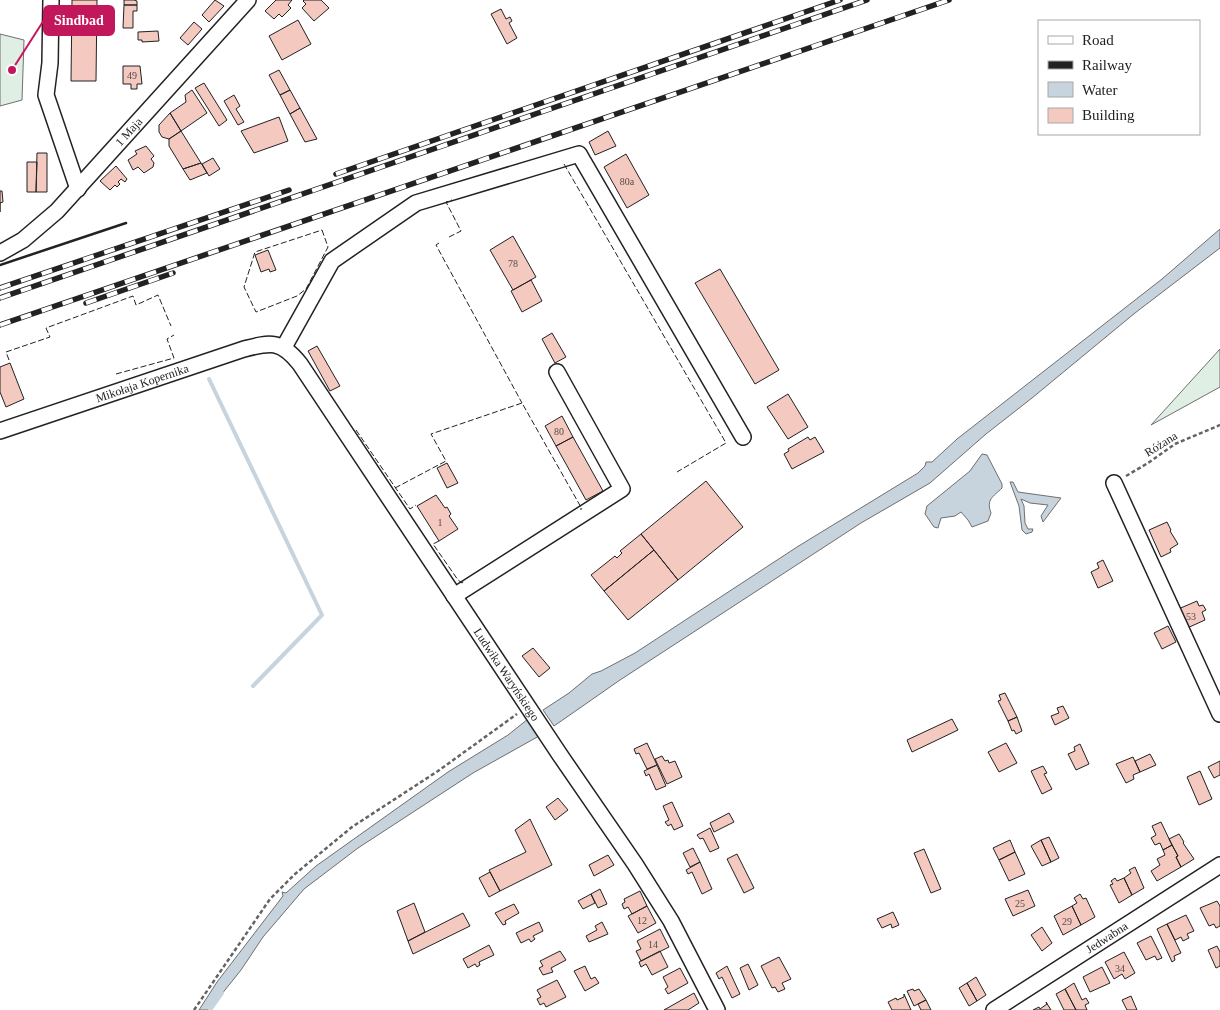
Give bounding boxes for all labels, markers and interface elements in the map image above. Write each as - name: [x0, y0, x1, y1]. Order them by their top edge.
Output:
- callout: Sindbad: [44, 6, 114, 35]
- text: Sindbad: [54, 13, 104, 28]
- legend: [1038, 20, 1200, 135]
- text: Road: [1082, 32, 1114, 48]
- text: Railway: [1082, 57, 1132, 73]
- house number: 49: [127, 70, 137, 81]
- text: Water: [1082, 82, 1117, 98]
- text: Building: [1082, 107, 1135, 123]
- street label: 1 Maja: [112, 114, 146, 149]
- house number: 80a: [620, 176, 635, 187]
- house number: 78: [508, 258, 518, 269]
- street label: Mikołaja Kopernika: [94, 361, 191, 405]
- house number: 80: [554, 426, 564, 437]
- street label: Różana: [1142, 428, 1181, 459]
- house number: 1: [438, 517, 443, 528]
- house number: 53: [1186, 611, 1196, 622]
- street label: Ludwika Waryńskiego: [471, 626, 542, 724]
- house number: 25: [1015, 898, 1025, 909]
- house number: 12: [637, 915, 647, 926]
- house number: 29: [1062, 916, 1072, 927]
- street label: Jedwabna: [1083, 919, 1131, 956]
- house number: 14: [648, 939, 658, 950]
- house number: 34: [1115, 963, 1125, 974]

